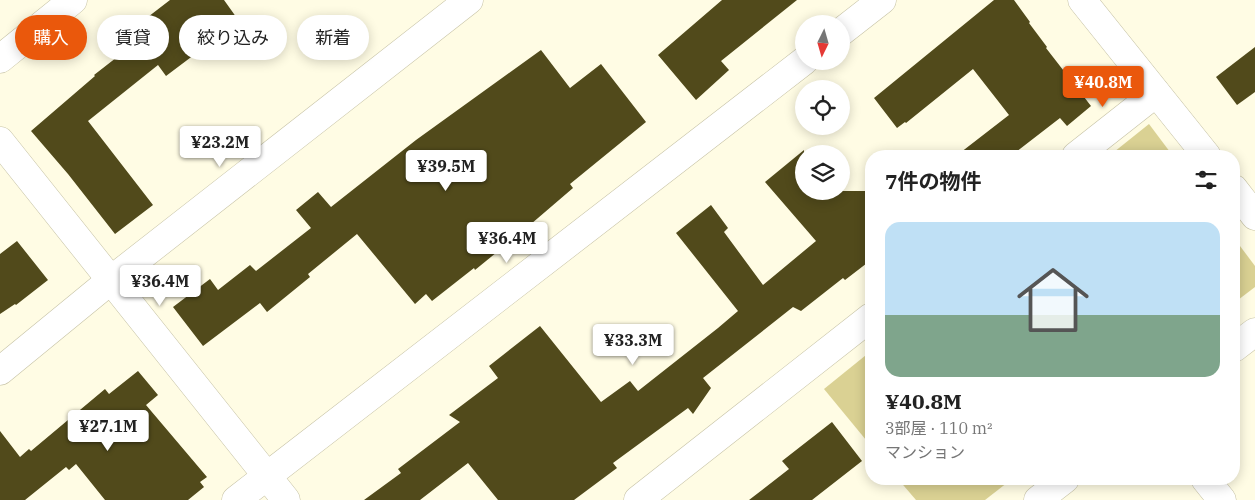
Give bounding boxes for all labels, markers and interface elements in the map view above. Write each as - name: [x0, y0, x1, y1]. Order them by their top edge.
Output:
- chip: 購入: [15, 15, 87, 60]
- chip: 賃貸: [97, 15, 169, 60]
- chip: 絞り込み: [179, 15, 287, 60]
- chip: 新着: [297, 15, 369, 60]
- north arrow: [795, 15, 850, 70]
- map controls: [795, 15, 850, 200]
- pin: ¥40.8M: [1062, 66, 1144, 108]
- text: ¥40.8M: [1074, 72, 1132, 92]
- button: locate: [795, 80, 850, 135]
- pin: ¥23.2M: [179, 126, 261, 168]
- text: ¥23.2M: [191, 132, 249, 152]
- button: layers: [795, 145, 850, 200]
- pin: ¥39.5M: [405, 150, 487, 192]
- text: ¥39.5M: [417, 156, 475, 176]
- icon: filters: [1192, 166, 1220, 194]
- text: 7件の物件: [885, 167, 982, 195]
- pin: ¥36.4M: [466, 222, 548, 264]
- text: ¥36.4M: [478, 228, 536, 248]
- icon: home: [1008, 255, 1098, 345]
- pin: ¥36.4M: [119, 264, 201, 307]
- text: ¥36.4M: [131, 271, 189, 291]
- pin: ¥33.3M: [592, 324, 674, 366]
- text: ¥33.3M: [604, 330, 662, 350]
- text: ¥40.8M: [885, 387, 962, 415]
- pin: ¥27.1M: [67, 410, 149, 452]
- text: ¥27.1M: [79, 416, 137, 436]
- text: 3部屋 · 110 m²: [885, 418, 993, 438]
- text: マンション: [885, 442, 965, 462]

